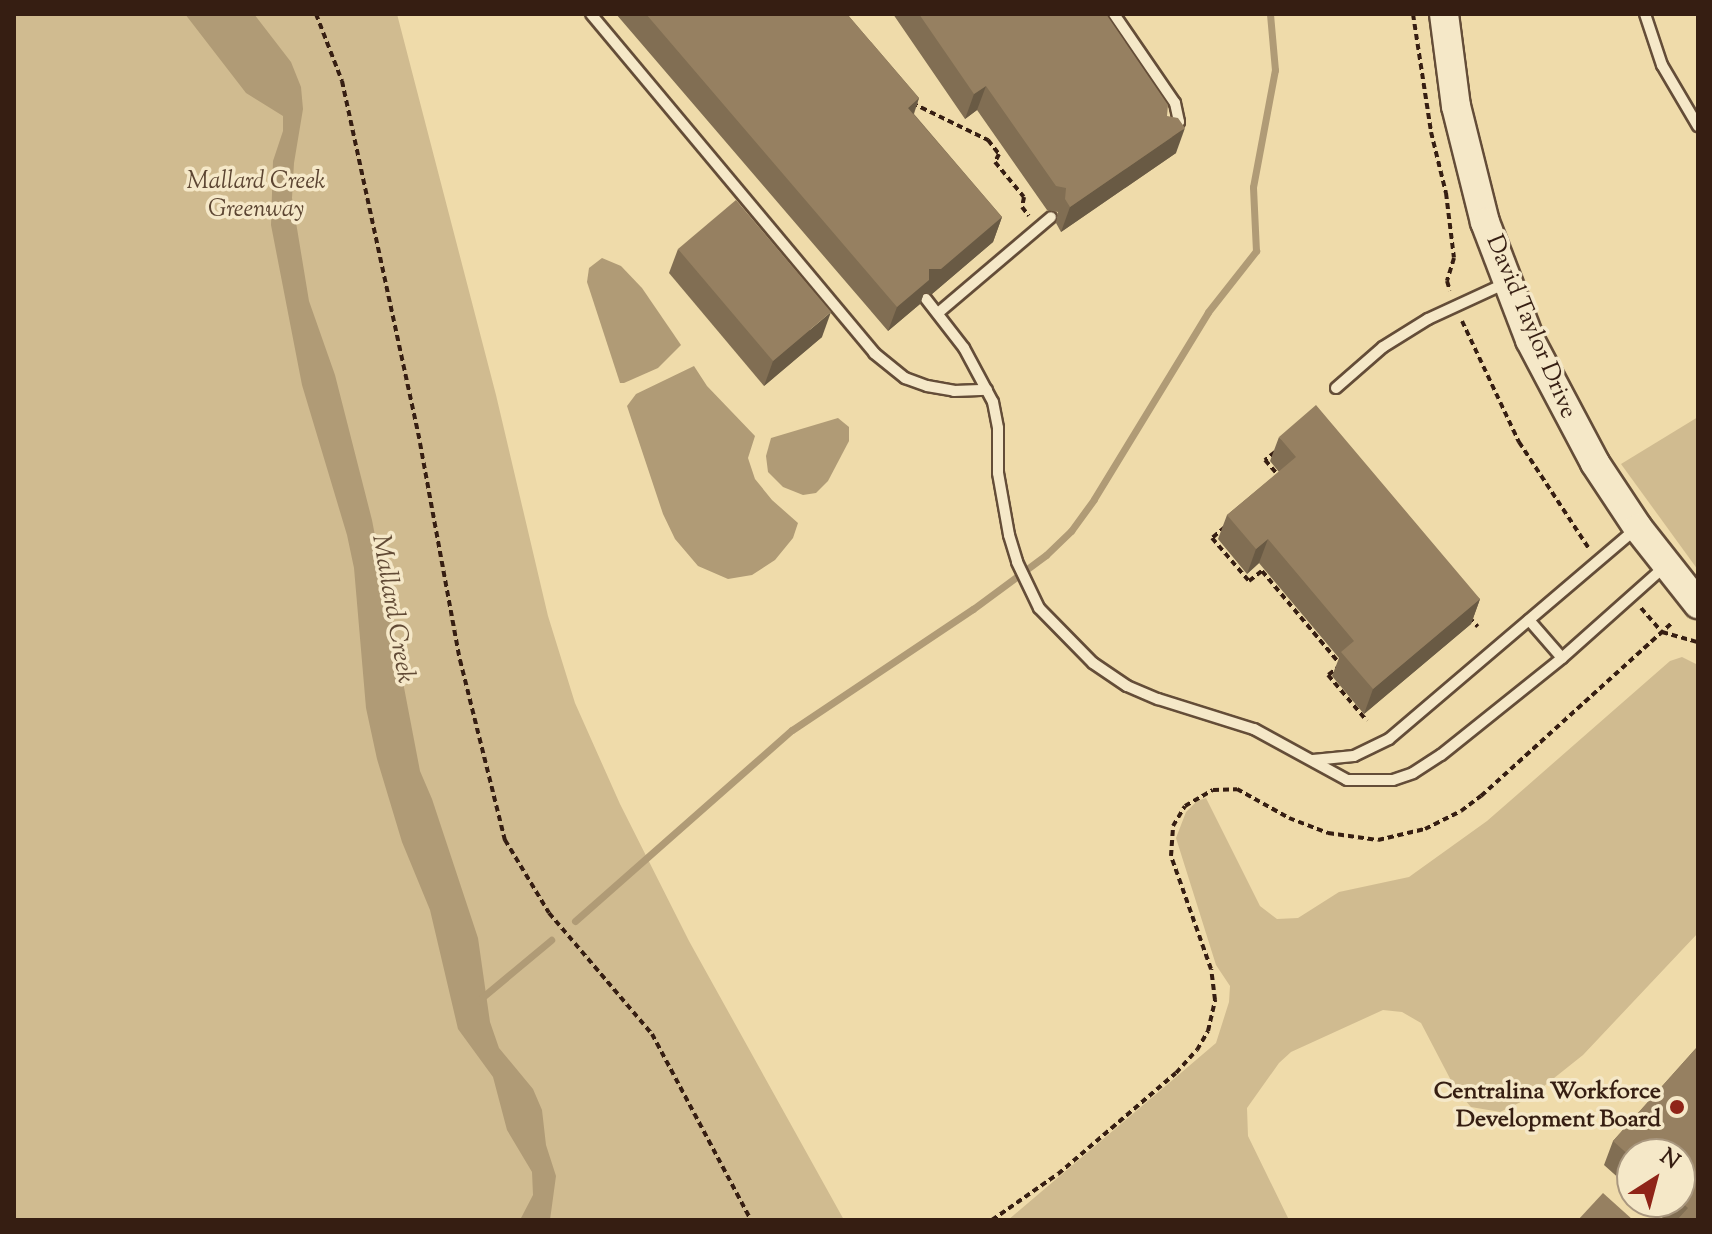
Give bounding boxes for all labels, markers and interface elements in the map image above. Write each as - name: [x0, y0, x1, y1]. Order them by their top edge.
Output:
- park label: Mallard Creek Greenway: [187, 169, 325, 225]
- street label: David Taylor Drive: [1478, 231, 1582, 423]
- water label: Mallard Creek: [364, 532, 420, 686]
- place label: Centralina Workforce Development Board: [1434, 1079, 1661, 1135]
- marker: Centralina Workforce Development Board: [1668, 1098, 1686, 1116]
- north arrow: [1616, 1138, 1696, 1218]
- text: N: [1652, 1142, 1685, 1178]

